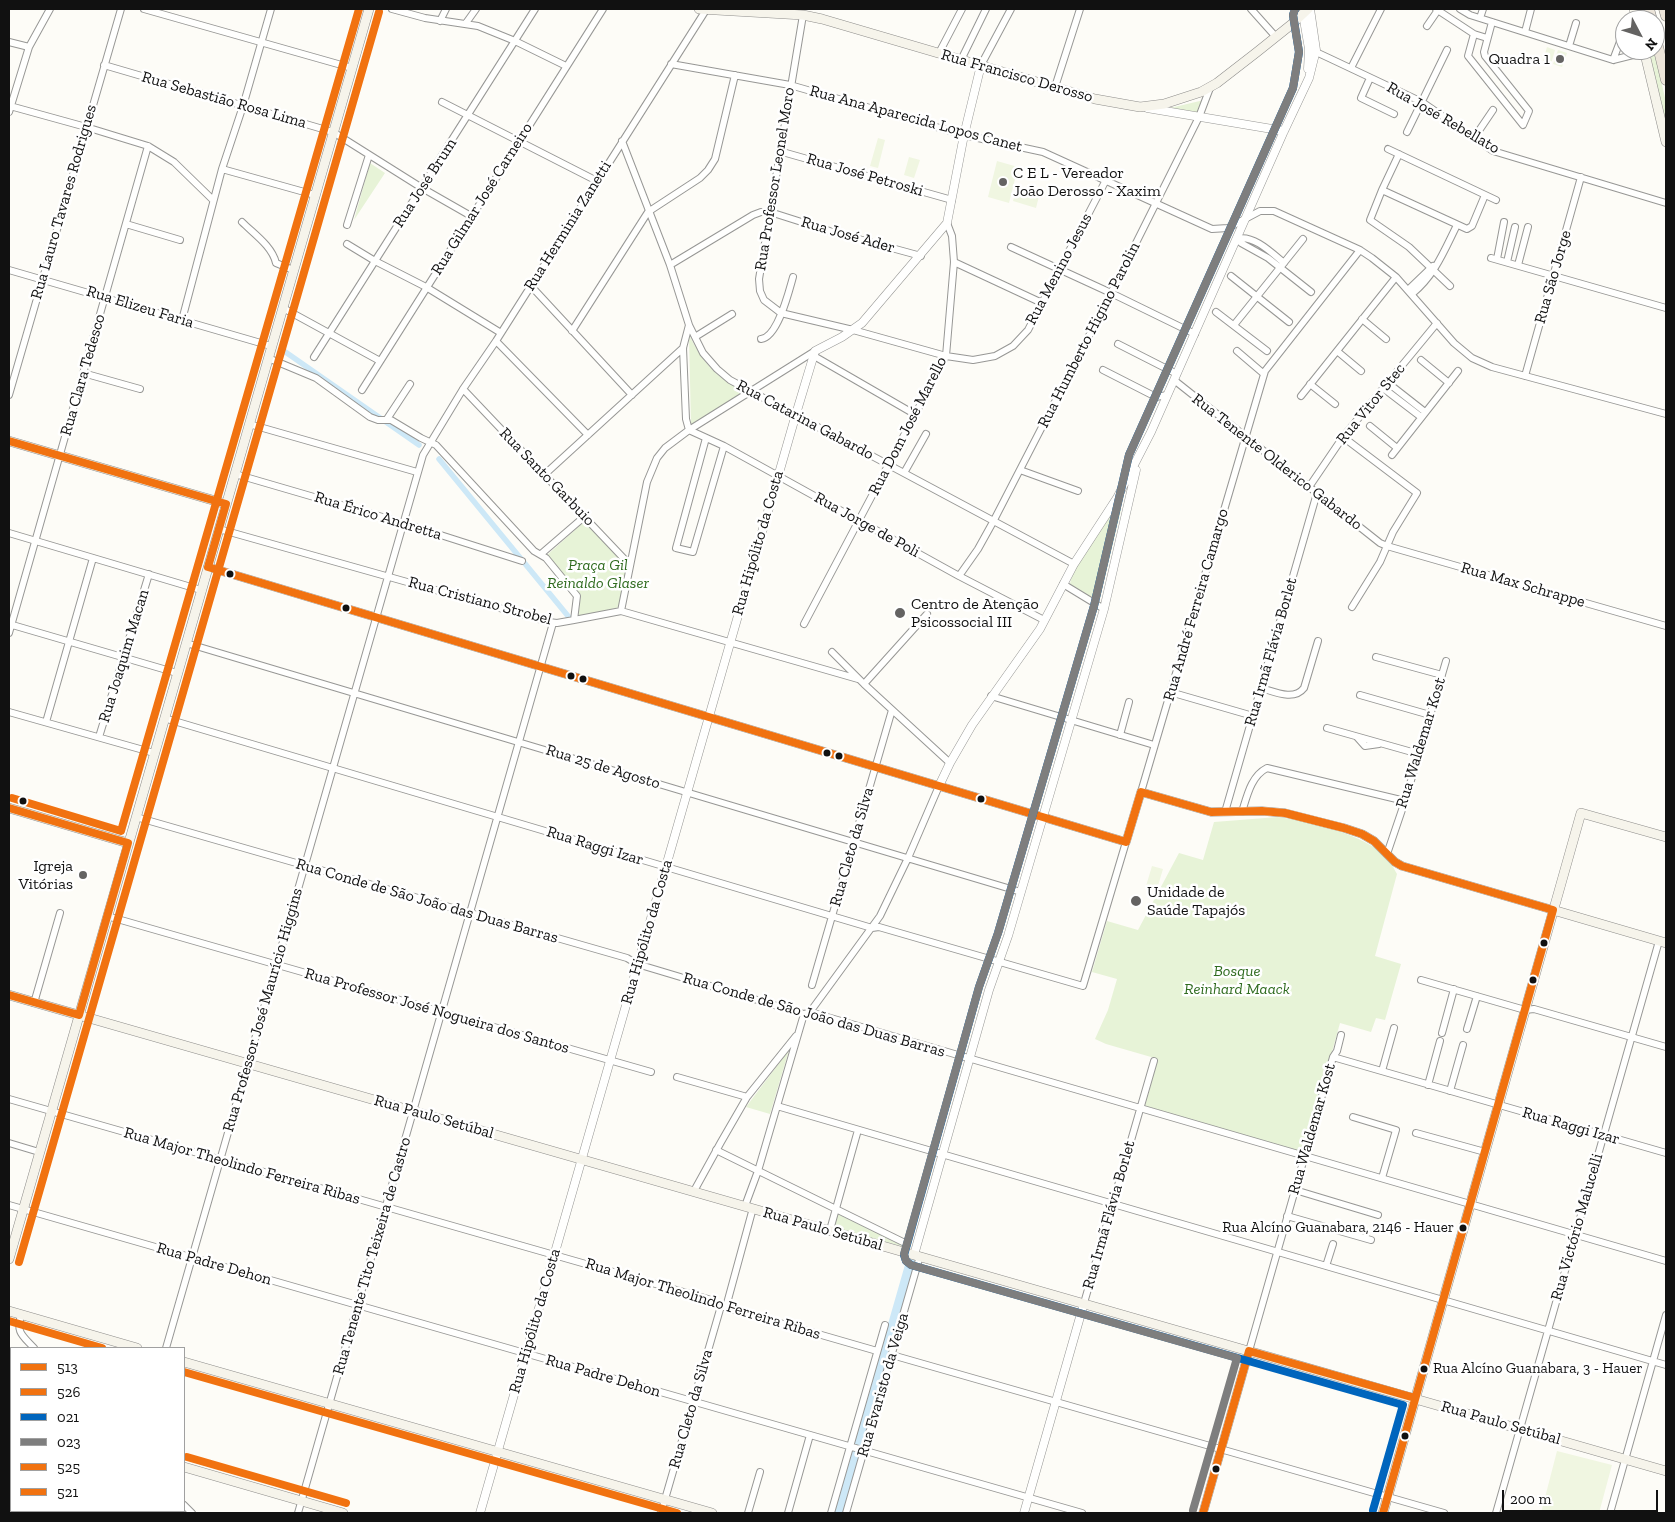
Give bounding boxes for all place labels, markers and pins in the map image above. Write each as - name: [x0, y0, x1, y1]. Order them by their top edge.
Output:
- place label: Quadra 1: [1488, 49, 1550, 69]
- marker: Quadra 1: [1554, 53, 1566, 65]
- place label: C E L - Vereador João Derosso - Xaxim: [1013, 163, 1161, 201]
- marker: C E L - Vereador João Derosso - Xaxim: [997, 176, 1009, 188]
- unlabelled marker: [225, 569, 235, 579]
- place label: Centro de Atenção Psicossocial III: [911, 594, 1039, 632]
- unlabelled marker: [341, 603, 351, 613]
- marker: Centro de Atenção Psicossocial III: [893, 606, 907, 620]
- unlabelled marker: [566, 671, 576, 681]
- unlabelled marker: [578, 674, 588, 684]
- unlabelled marker: [822, 748, 832, 758]
- unlabelled marker: [834, 751, 844, 761]
- unlabelled marker: [976, 794, 986, 804]
- unlabelled marker: [18, 796, 28, 806]
- place label: Igreja Vitórias: [18, 856, 73, 894]
- marker: Igreja Vitórias: [77, 869, 89, 881]
- place label: Unidade de Saúde Tapajós: [1147, 882, 1245, 920]
- marker: Unidade de Saúde Tapajós: [1129, 894, 1143, 908]
- unlabelled marker: [1539, 938, 1549, 948]
- unlabelled marker: [1528, 975, 1538, 985]
- place label: Rua Alcíno Guanabara, 2146 - Hauer: [1222, 1219, 1454, 1237]
- marker: Rua Alcíno Guanabara, 2146 - Hauer: [1458, 1223, 1468, 1233]
- place label: Rua Alcíno Guanabara, 3 - Hauer: [1433, 1360, 1642, 1378]
- marker: Rua Alcíno Guanabara, 3 - Hauer: [1419, 1364, 1429, 1374]
- unlabelled marker: [1400, 1431, 1410, 1441]
- unlabelled marker: [1211, 1464, 1221, 1474]

